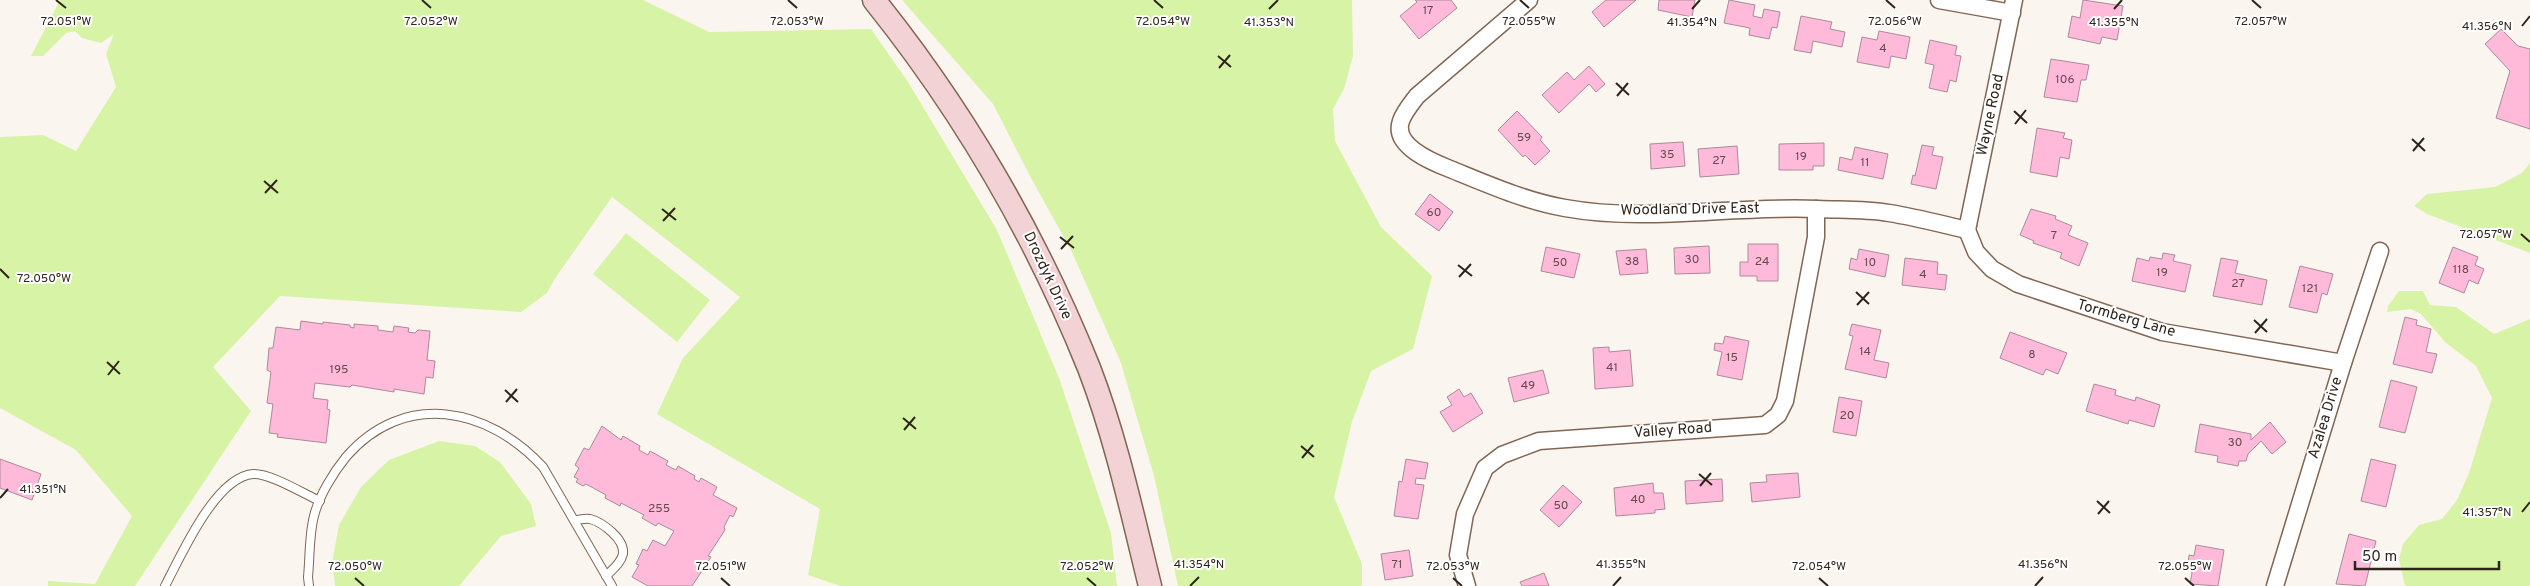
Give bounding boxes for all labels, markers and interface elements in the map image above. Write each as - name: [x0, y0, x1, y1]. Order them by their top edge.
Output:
- house number: 17: [1423, 3, 1433, 19]
- text: 72.051°W: [41, 14, 91, 30]
- text: 72.052°W: [404, 14, 458, 30]
- text: 72.053°W: [770, 14, 824, 30]
- text: 72.054°W: [1136, 14, 1190, 30]
- text: 72.055°W: [1502, 14, 1556, 30]
- text: 72.056°W: [1868, 14, 1922, 30]
- text: 72.057°W: [2235, 14, 2287, 30]
- text: 41.353°N: [1244, 15, 1294, 31]
- text: 41.354°N: [1667, 15, 1717, 31]
- text: 41.355°N: [2089, 15, 2139, 31]
- text: 41.356°N: [2462, 19, 2512, 35]
- house number: 4: [1879, 41, 1887, 57]
- street label: Wayne Road: [1973, 72, 2009, 158]
- house number: 106: [2055, 72, 2075, 88]
- house number: 59: [1517, 130, 1531, 146]
- house number: 35: [1660, 147, 1674, 163]
- house number: 19: [1795, 149, 1807, 165]
- house number: 27: [1712, 153, 1726, 169]
- house number: 11: [1861, 155, 1869, 171]
- street label: Woodland Drive East: [1620, 199, 1760, 221]
- house number: 60: [1427, 205, 1441, 221]
- text: 72.057°W: [2460, 227, 2512, 243]
- house number: 7: [2051, 228, 2057, 244]
- street label: Drozdyk Drive: [1018, 229, 1076, 323]
- house number: 30: [1685, 252, 1699, 268]
- house number: 38: [1625, 254, 1639, 270]
- house number: 24: [1755, 254, 1769, 270]
- house number: 50: [1552, 255, 1568, 271]
- house number: 10: [1864, 255, 1876, 271]
- house number: 118: [2453, 262, 2469, 278]
- house number: 19: [2156, 265, 2168, 281]
- house number: 4: [1919, 267, 1927, 283]
- text: 72.050°W: [17, 271, 71, 287]
- house number: 27: [2231, 276, 2245, 292]
- house number: 121: [2302, 281, 2318, 297]
- street label: Tormberg Lane: [2075, 296, 2177, 342]
- house number: 14: [1859, 344, 1871, 360]
- house number: 8: [2028, 347, 2036, 363]
- house number: 15: [1726, 350, 1738, 366]
- house number: 41: [1606, 360, 1618, 376]
- house number: 195: [329, 362, 349, 378]
- street label: Azalea Drive: [2305, 375, 2347, 461]
- house number: 49: [1521, 378, 1535, 394]
- house number: 20: [1839, 408, 1855, 424]
- street label: Valley Road: [1633, 419, 1713, 443]
- house number: 30: [2228, 435, 2242, 451]
- text: 41.351°N: [19, 482, 67, 498]
- house number: 40: [1630, 492, 1646, 508]
- house number: 50: [1553, 498, 1569, 514]
- house number: 255: [648, 501, 670, 517]
- text: 41.357°N: [2463, 505, 2511, 521]
- scale bar: [2355, 538, 2499, 570]
- text: 50 m: [2362, 548, 2397, 567]
- text: 41.354°N: [1174, 557, 1224, 573]
- house number: 71: [1392, 557, 1402, 573]
- text: 41.355°N: [1596, 557, 1646, 573]
- text: 41.356°N: [2018, 557, 2068, 573]
- text: 72.050°W: [328, 559, 382, 575]
- text: 72.051°W: [696, 559, 746, 575]
- text: 72.052°W: [1060, 559, 1114, 575]
- text: 72.053°W: [1426, 559, 1480, 575]
- text: 72.054°W: [1792, 559, 1846, 575]
- text: 72.055°W: [2158, 559, 2212, 575]

